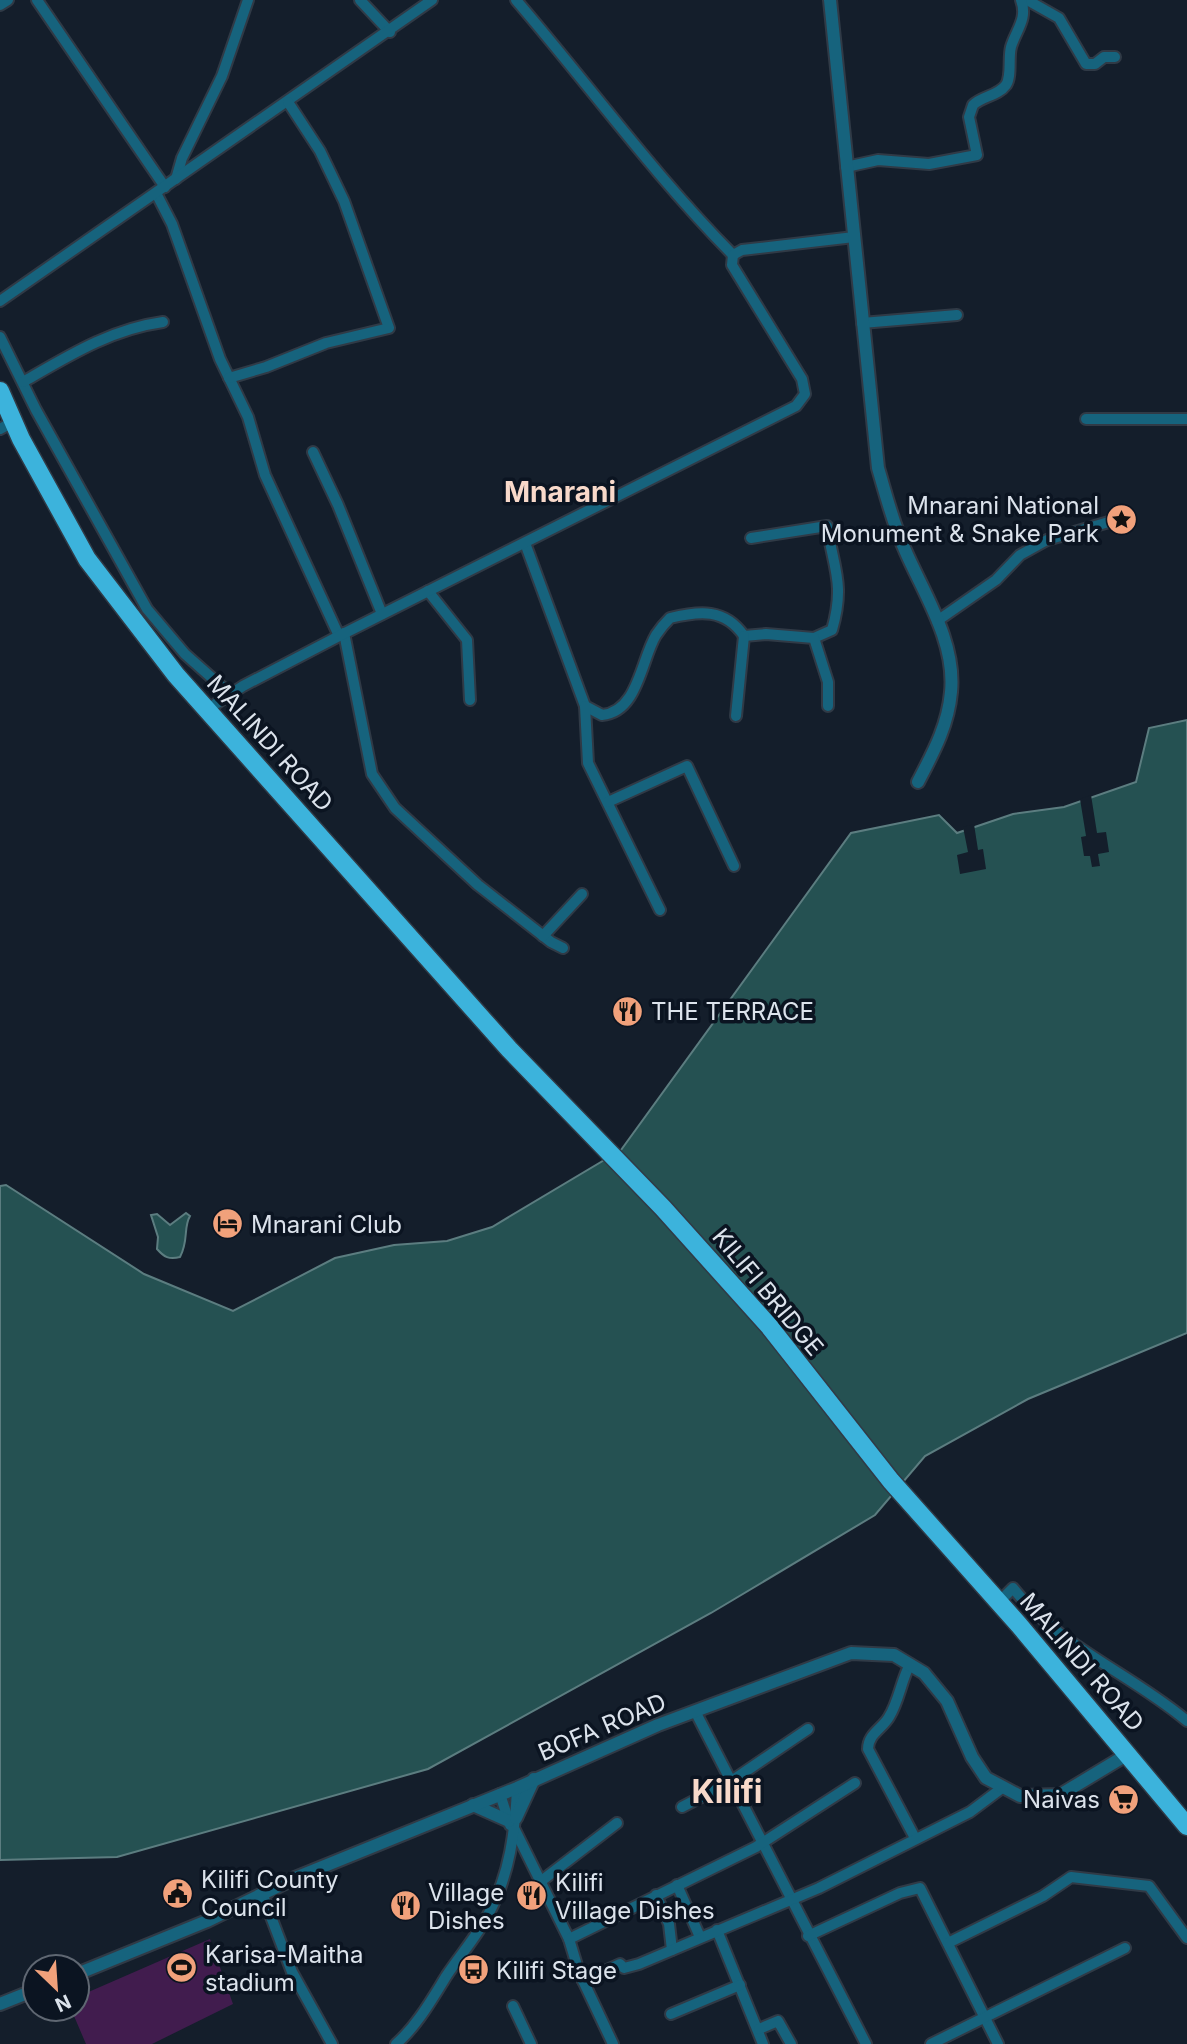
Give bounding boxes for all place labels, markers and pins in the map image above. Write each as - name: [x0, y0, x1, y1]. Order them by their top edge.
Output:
- place label: Mnarani National Monument & Snake Park: [821, 491, 1099, 548]
- place icon: Mnarani National Monument & Snake Park: [1105, 502, 1139, 536]
- restaurant icon: THE TERRACE: [611, 994, 645, 1028]
- place label: THE TERRACE: [651, 997, 814, 1026]
- hotel icon: Mnarani Club: [211, 1207, 245, 1241]
- place label: Mnarani Club: [251, 1210, 402, 1239]
- supermarket icon: Naivas: [1106, 1782, 1140, 1816]
- place label: Naivas: [1023, 1785, 1100, 1814]
- place label: Kilifi County Council: [201, 1865, 338, 1922]
- place label: Kilifi Village Dishes: [555, 1868, 715, 1925]
- public building icon: Kilifi County Council: [161, 1876, 195, 1910]
- place label: Village Dishes: [428, 1878, 505, 1935]
- restaurant icon: Kilifi Village Dishes: [515, 1879, 549, 1913]
- restaurant icon: Village Dishes: [388, 1889, 422, 1923]
- place label: Karisa-Maitha stadium: [205, 1940, 364, 1997]
- sports icon: Karisa-Maitha stadium: [165, 1951, 199, 1985]
- bus stop icon: Kilifi Stage: [456, 1953, 490, 1987]
- place label: Kilifi Stage: [496, 1956, 617, 1985]

